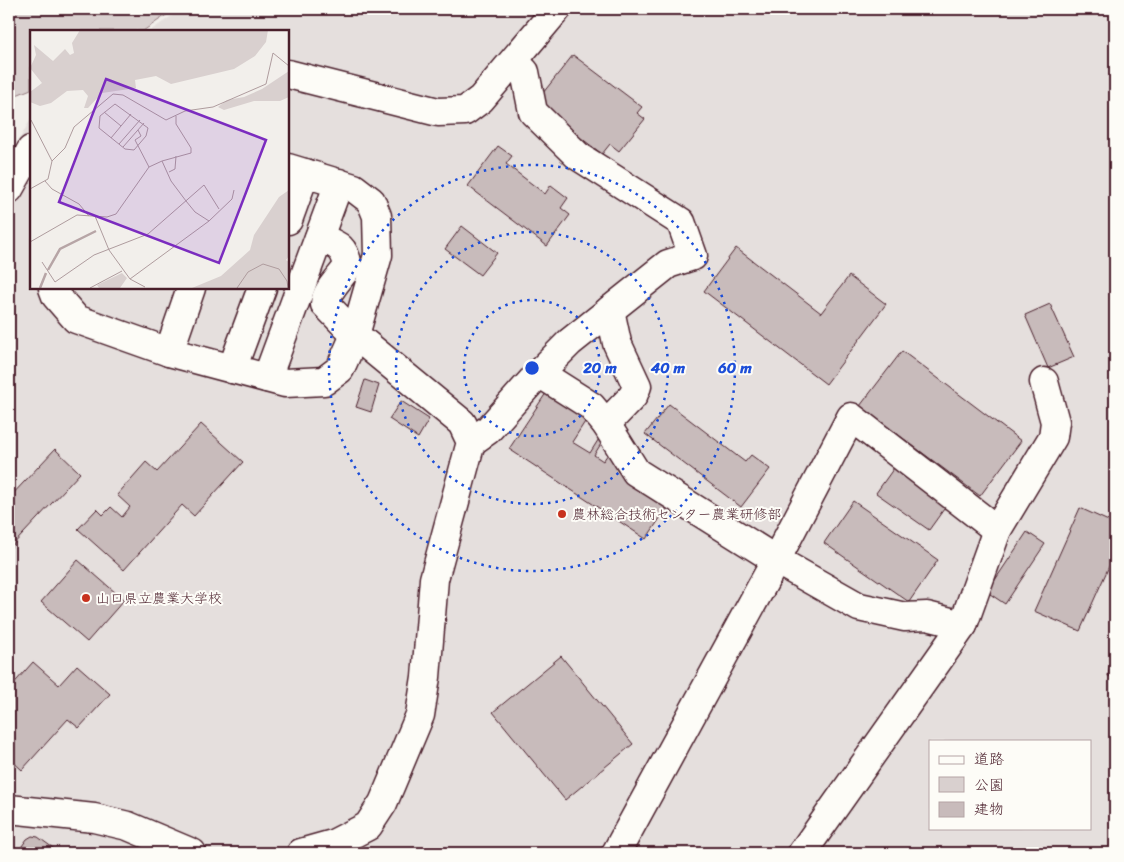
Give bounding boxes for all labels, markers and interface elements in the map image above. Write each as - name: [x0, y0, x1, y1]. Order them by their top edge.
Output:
- inset map: [30, 30, 289, 289]
- text: 20 m: [582, 355, 617, 381]
- text: 40 m: [650, 355, 686, 381]
- text: 60 m: [717, 355, 752, 381]
- centre of rings: [523, 359, 541, 377]
- place label: 農林総合技術センター農業研修部: [572, 502, 781, 527]
- marker: 農林総合技術センター農業研修部: [556, 508, 568, 520]
- place label: 山口県立農業大学校: [96, 586, 222, 611]
- marker: 山口県立農業大学校: [80, 592, 92, 604]
- legend: [929, 740, 1092, 830]
- text: 道路: [974, 746, 1004, 772]
- text: 公園: [974, 772, 1004, 798]
- text: 建物: [974, 796, 1004, 822]

